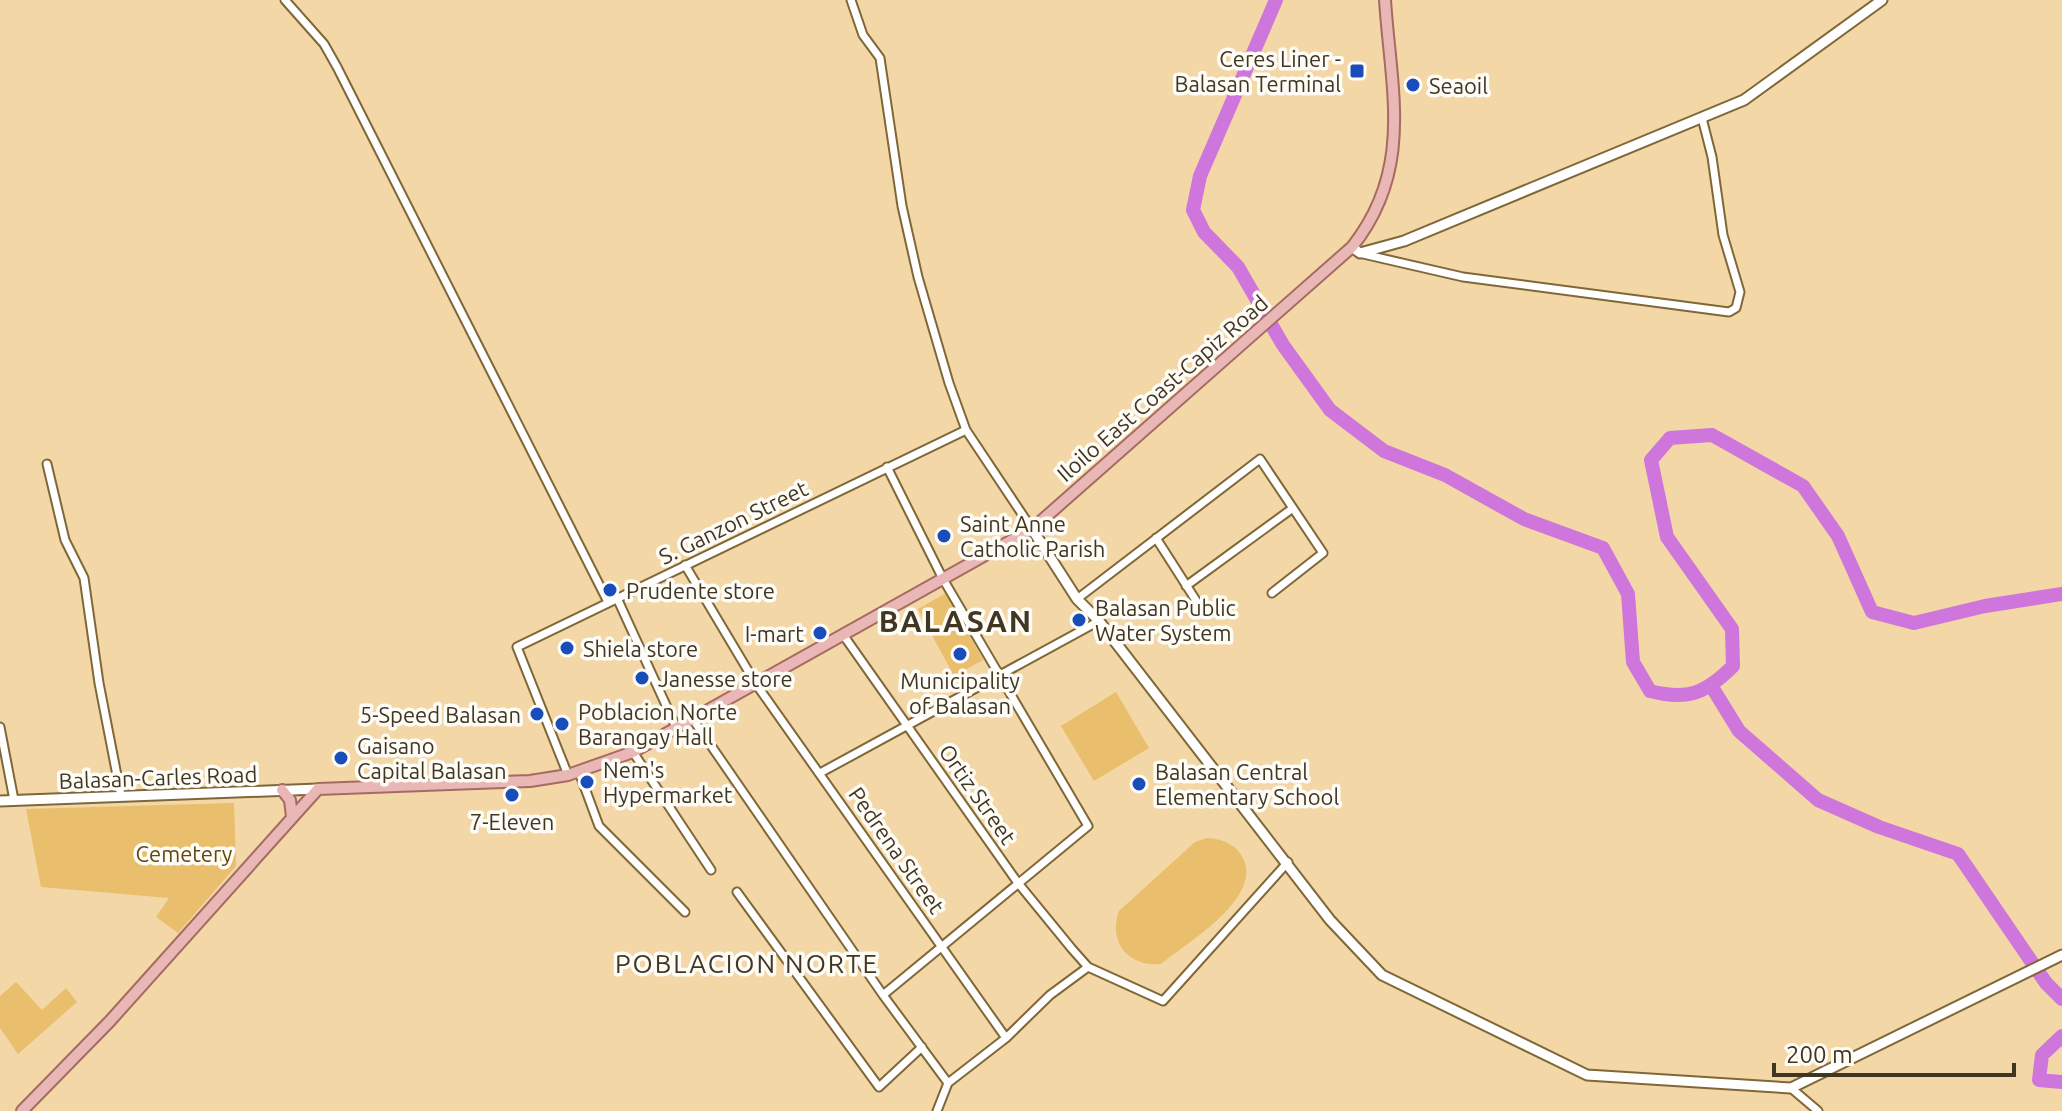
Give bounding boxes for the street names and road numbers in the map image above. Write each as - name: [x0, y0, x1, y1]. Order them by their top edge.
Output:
- street label: Iloilo East Coast-Capiz Road: [1052, 290, 1272, 486]
- street label: S. Ganzon Street: [654, 475, 812, 569]
- street label: Ortiz Street: [934, 739, 1022, 849]
- street label: Balasan-Carles Road: [58, 761, 258, 793]
- street label: Pedrena Street: [844, 782, 950, 918]

